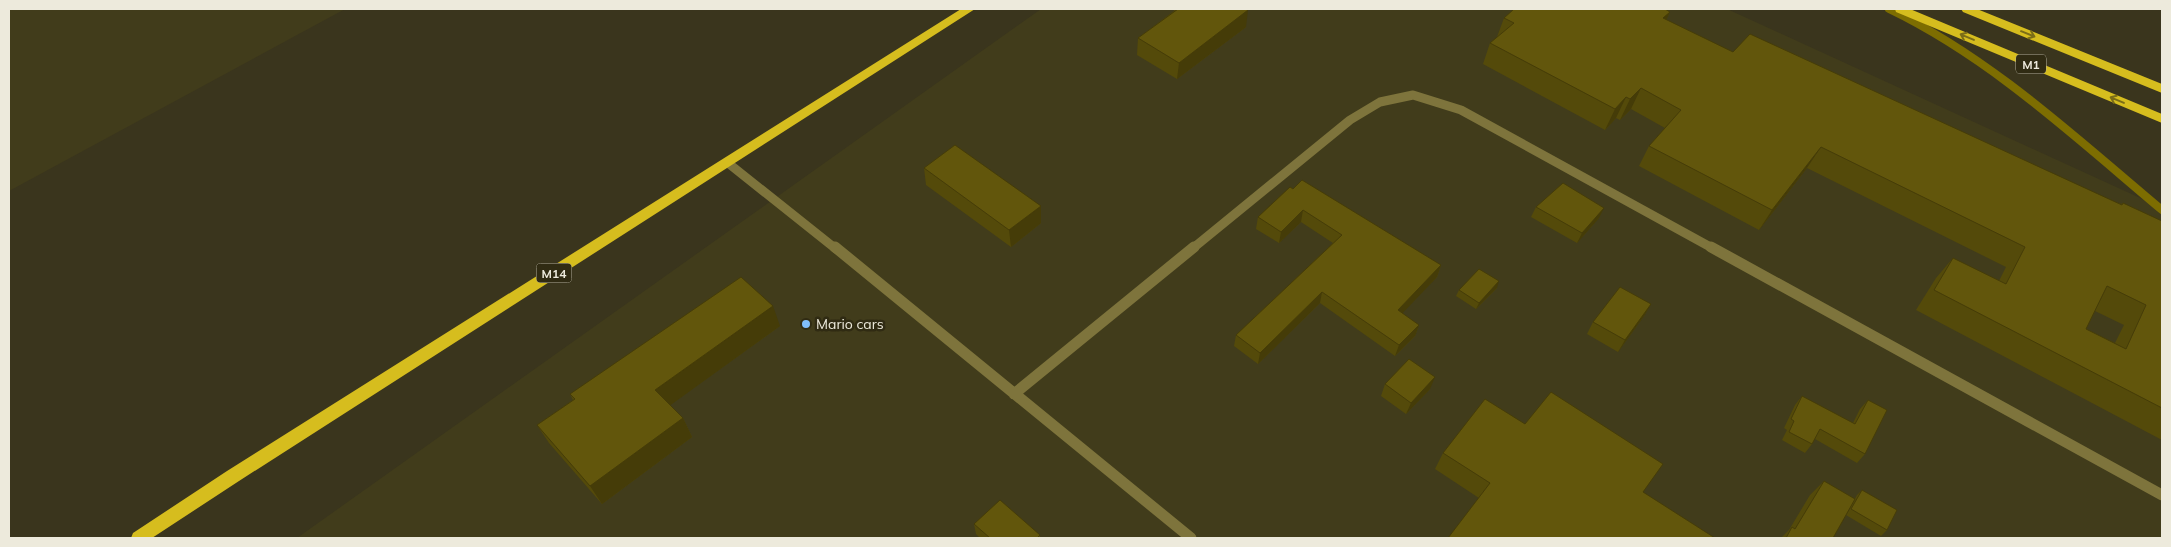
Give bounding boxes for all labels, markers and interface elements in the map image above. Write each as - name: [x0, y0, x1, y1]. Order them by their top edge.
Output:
- one-way arrow: [2020, 30, 2035, 39]
- one-way arrow: [1960, 32, 1976, 41]
- road number: M1: [2016, 54, 2046, 74]
- one-way arrow: [2110, 94, 2125, 104]
- road number: M14: [536, 264, 572, 282]
- place label: Mario cars: [816, 315, 884, 333]
- marker: Mario cars: [800, 318, 812, 330]

